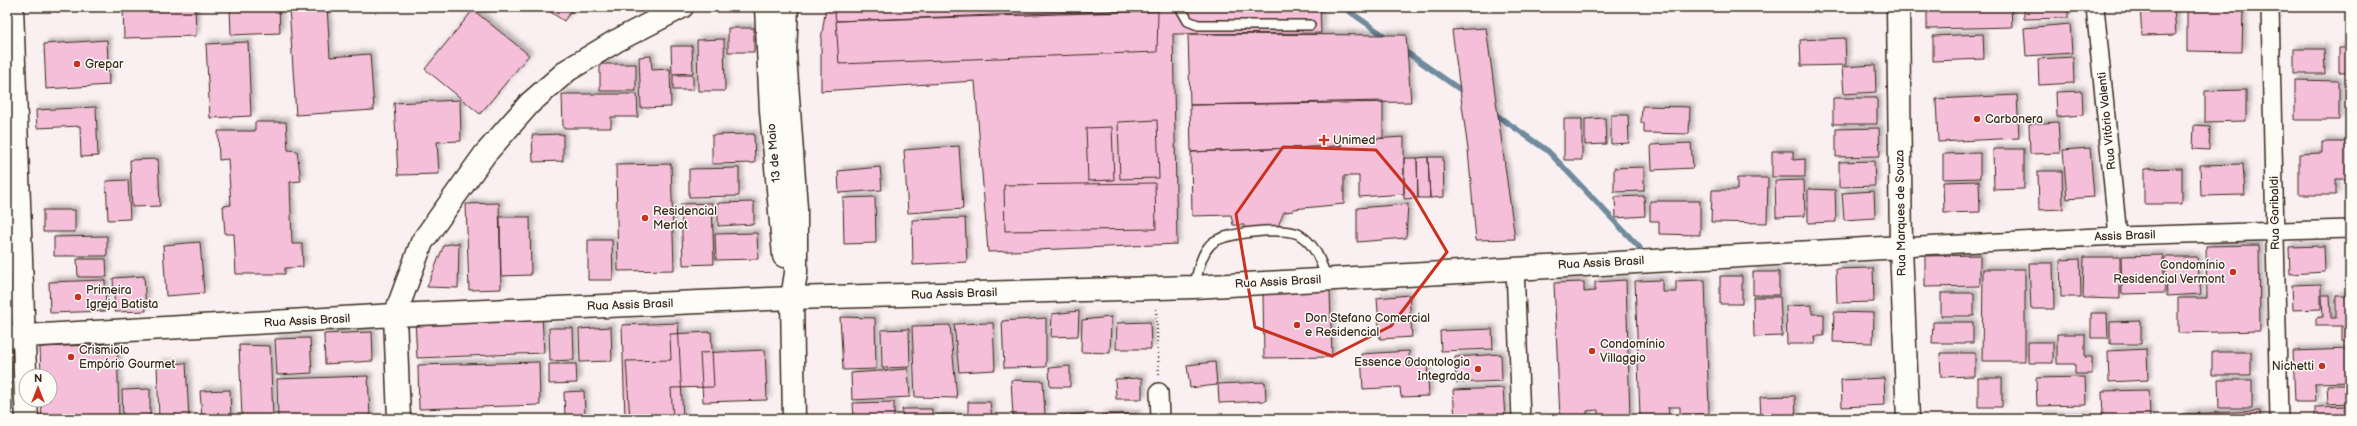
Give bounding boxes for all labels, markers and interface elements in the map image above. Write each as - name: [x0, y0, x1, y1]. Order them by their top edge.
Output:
- place label: Grepar: [85, 57, 124, 72]
- marker: Grepar: [72, 59, 82, 69]
- street label: Rua Vitório Valenti: [2094, 71, 2120, 171]
- place label: Carbonera: [1985, 112, 2043, 127]
- marker: Carbonera: [1972, 114, 1982, 124]
- street label: 13 de Maio: [764, 123, 784, 183]
- place label: Unimed: [1333, 133, 1375, 148]
- marker: Unimed: [1318, 134, 1330, 146]
- street label: Rua Marques de Souza: [1892, 149, 1910, 276]
- street label: Rua Garibaldi: [2267, 176, 2283, 250]
- place label: Residencial Merlot: [653, 204, 717, 233]
- marker: Residencial Merlot: [640, 213, 650, 223]
- street label: Assis Brasil: [2094, 227, 2156, 245]
- street label: Rua Assis Brasil: [1557, 253, 1645, 273]
- place label: Condomínio Residencial Vermont: [2113, 258, 2225, 287]
- marker: Condomínio Residencial Vermont: [2228, 267, 2238, 277]
- street label: Rua Assis Brasil: [1234, 272, 1322, 292]
- place label: Primeira Igreja Batista: [86, 283, 159, 312]
- street label: Rua Assis Brasil: [910, 285, 998, 303]
- marker: Primeira Igreja Batista: [73, 292, 83, 302]
- street label: Rua Assis Brasil: [586, 296, 674, 314]
- street label: Rua Assis Brasil: [263, 311, 351, 331]
- place label: Don Stefano Comercial e Residencial: [1305, 311, 1430, 340]
- marker: Don Stefano Comercial e Residencial: [1292, 320, 1302, 330]
- place label: Condomínio Villaggio: [1600, 337, 1665, 366]
- place label: Crismiolo Empório Gourmet: [79, 343, 176, 372]
- marker: Condomínio Villaggio: [1587, 346, 1597, 356]
- marker: Crismiolo Empório Gourmet: [66, 352, 76, 362]
- place label: Essence Odontologia Integrada: [1354, 355, 1470, 384]
- place label: Nichetti: [2272, 359, 2314, 374]
- marker: Nichetti: [2317, 361, 2327, 371]
- marker: Essence Odontologia Integrada: [1473, 364, 1483, 374]
- north arrow: [18, 368, 58, 408]
- text: N: [34, 372, 42, 385]

